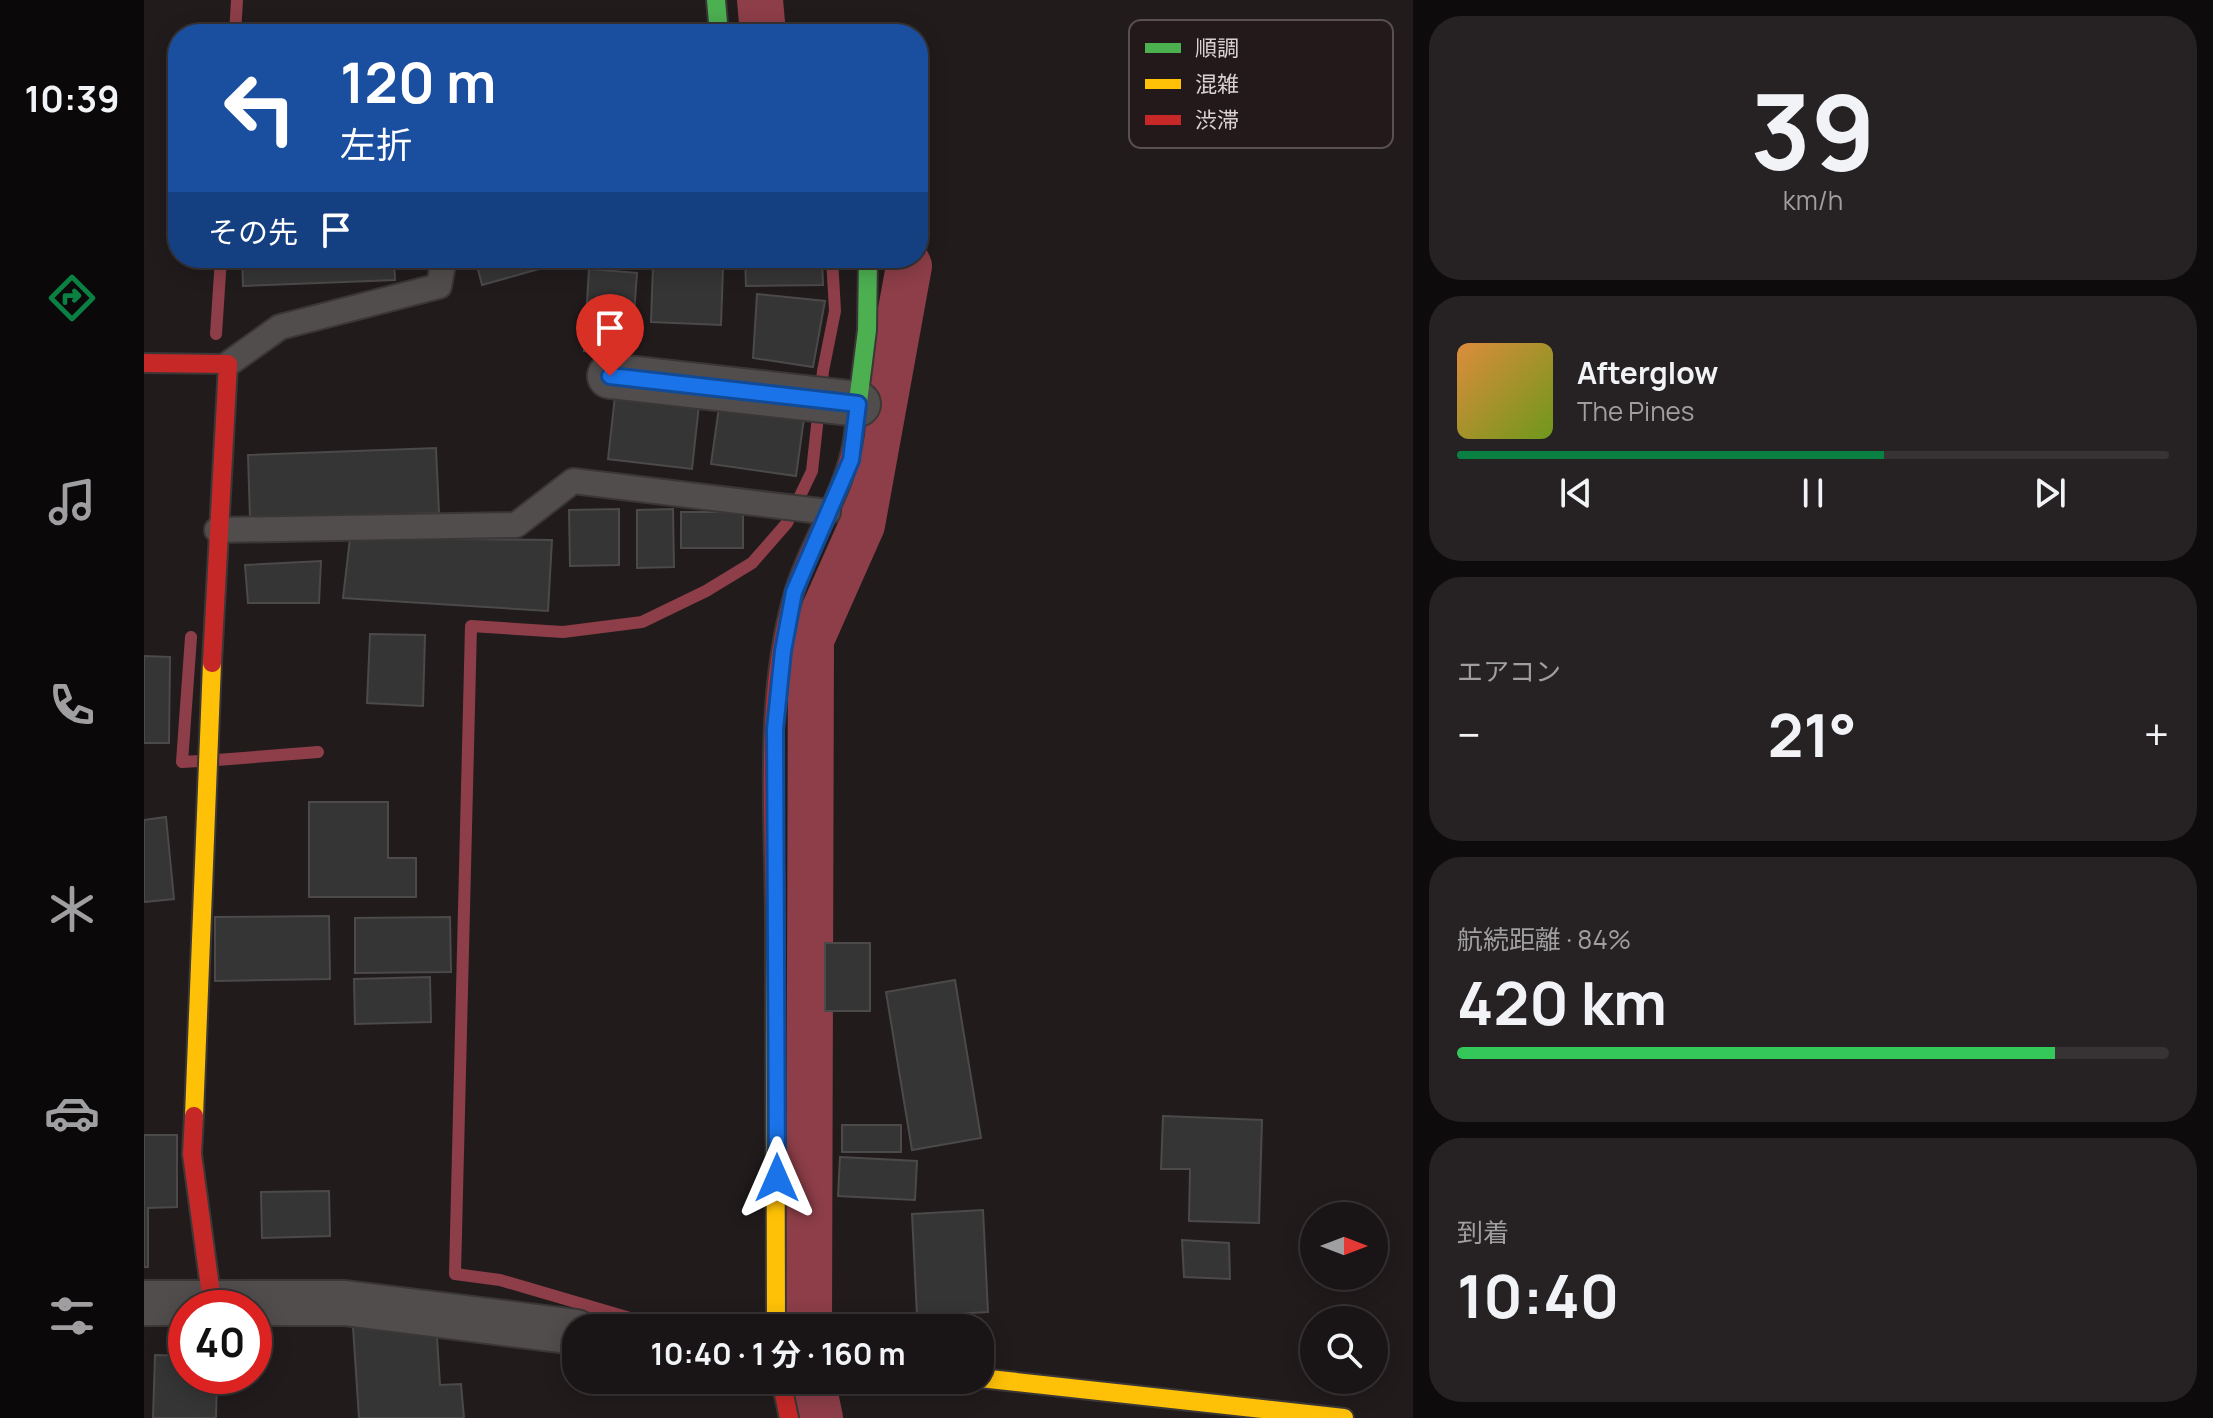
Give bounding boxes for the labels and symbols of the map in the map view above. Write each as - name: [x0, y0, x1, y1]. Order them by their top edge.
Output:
- legend: [1129, 20, 1393, 148]
- text: 順調: [1195, 33, 1239, 63]
- text: 混雑: [1195, 69, 1239, 99]
- text: 渋滞: [1195, 105, 1239, 135]
- pin: [576, 294, 644, 376]
- position arrow: [735, 1136, 819, 1220]
- north arrow: [1300, 1202, 1388, 1290]
- speed limit sign: 40: [168, 1290, 272, 1394]

